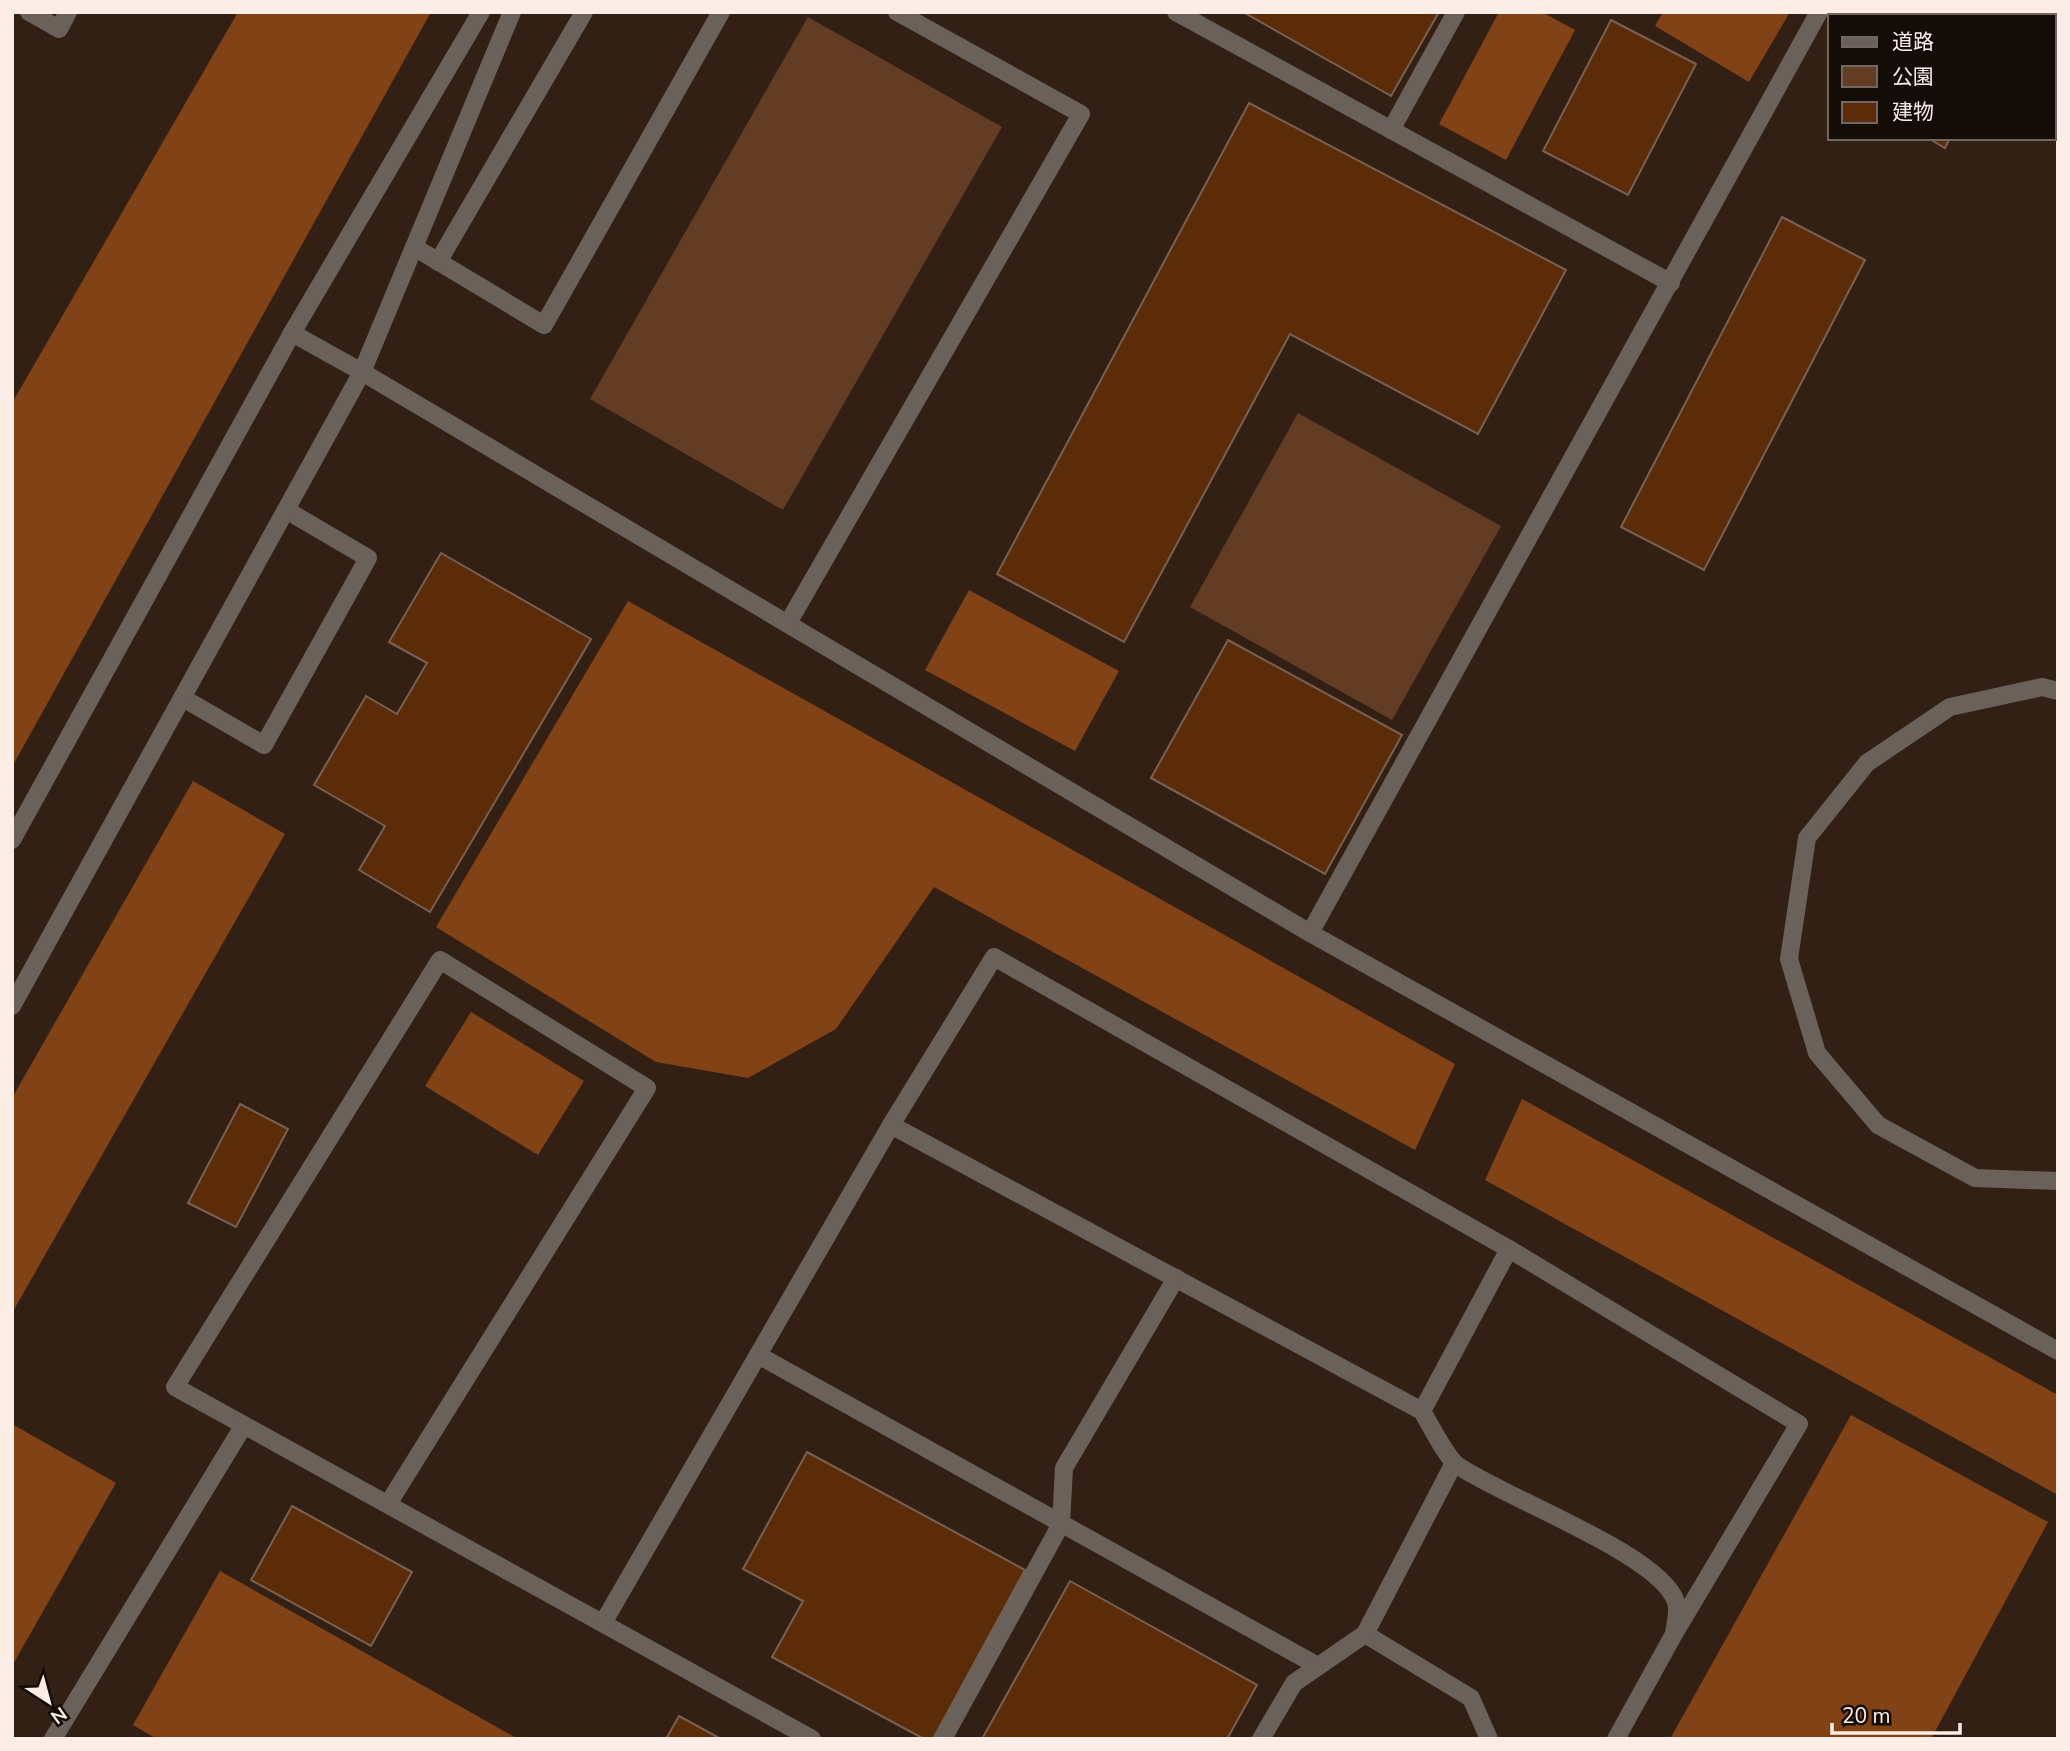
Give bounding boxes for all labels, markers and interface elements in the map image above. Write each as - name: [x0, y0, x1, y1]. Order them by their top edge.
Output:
- legend: [1828, 14, 2056, 140]
- text: 道路: [1892, 28, 1934, 56]
- text: 公園: [1892, 63, 1934, 91]
- text: 建物: [1892, 98, 1934, 126]
- north arrow: [14, 1667, 84, 1737]
- scale bar: [1832, 1692, 1960, 1736]
- text: N: [45, 1700, 72, 1730]
- text: 20 m: [1842, 1702, 1891, 1730]

